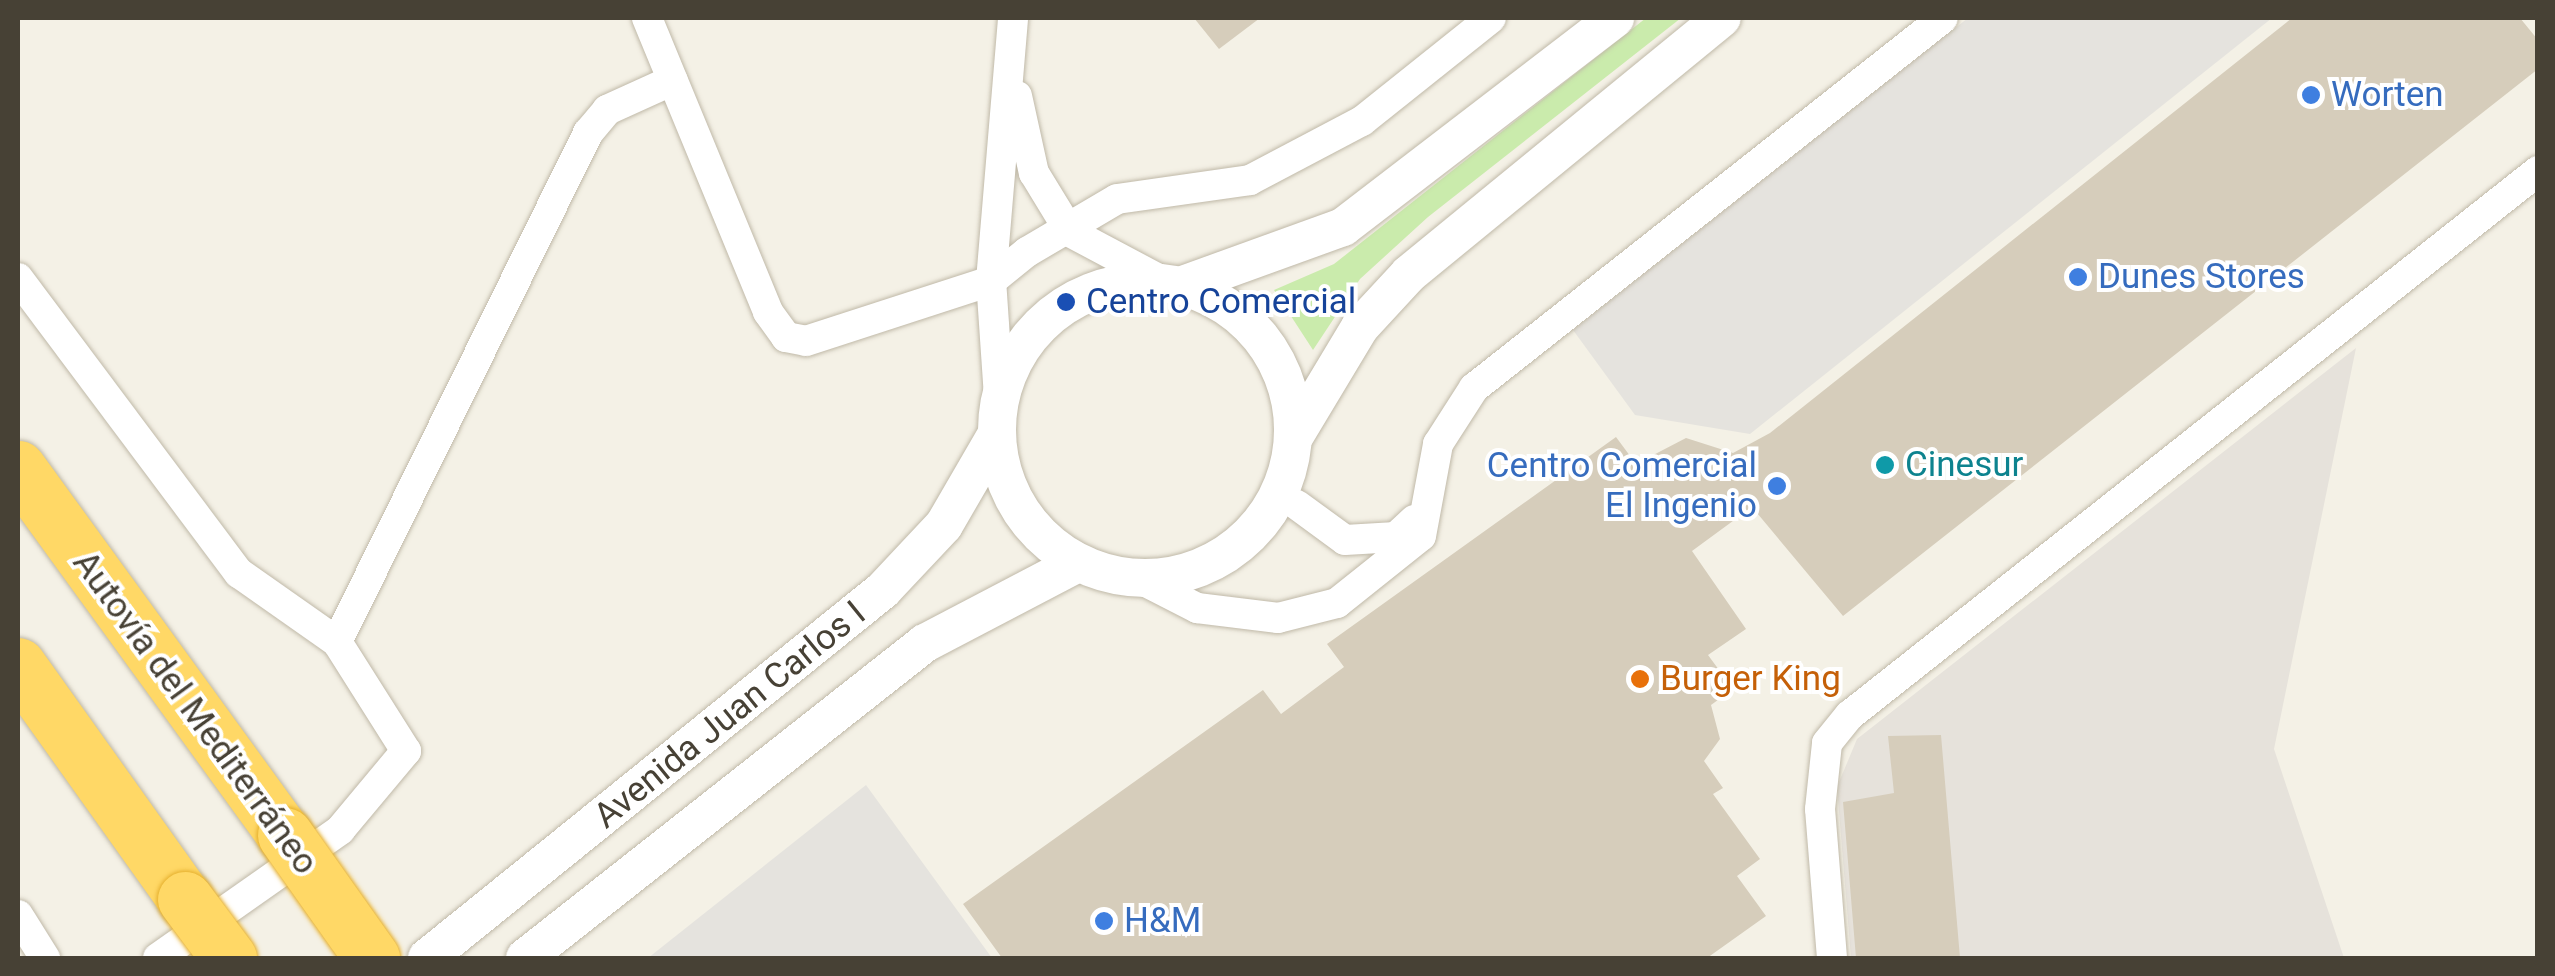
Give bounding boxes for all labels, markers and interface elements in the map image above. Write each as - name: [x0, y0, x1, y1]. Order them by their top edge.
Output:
- place label: Worten: [2331, 74, 2444, 116]
- marker: Worten: [2300, 84, 2322, 106]
- place label: Dunes Stores: [2098, 256, 2305, 298]
- marker: Dunes Stores: [2067, 266, 2089, 288]
- place label: Centro Comercial: [1086, 281, 1356, 323]
- marker: Centro Comercial: [1055, 291, 1077, 313]
- place label: Cinesur: [1905, 444, 2023, 486]
- place label: Centro Comercial El Ingenio: [1487, 445, 1757, 527]
- marker: Cinesur: [1874, 454, 1896, 476]
- marker: Centro Comercial El Ingenio: [1766, 475, 1788, 497]
- street label: Autovía del Mediterráneo: [64, 543, 326, 883]
- street label: Avenida Juan Carlos I: [586, 593, 874, 837]
- place label: Burger King: [1660, 658, 1841, 700]
- marker: Burger King: [1629, 668, 1651, 690]
- place label: H&M: [1124, 900, 1201, 942]
- marker: H&M: [1093, 910, 1115, 932]

